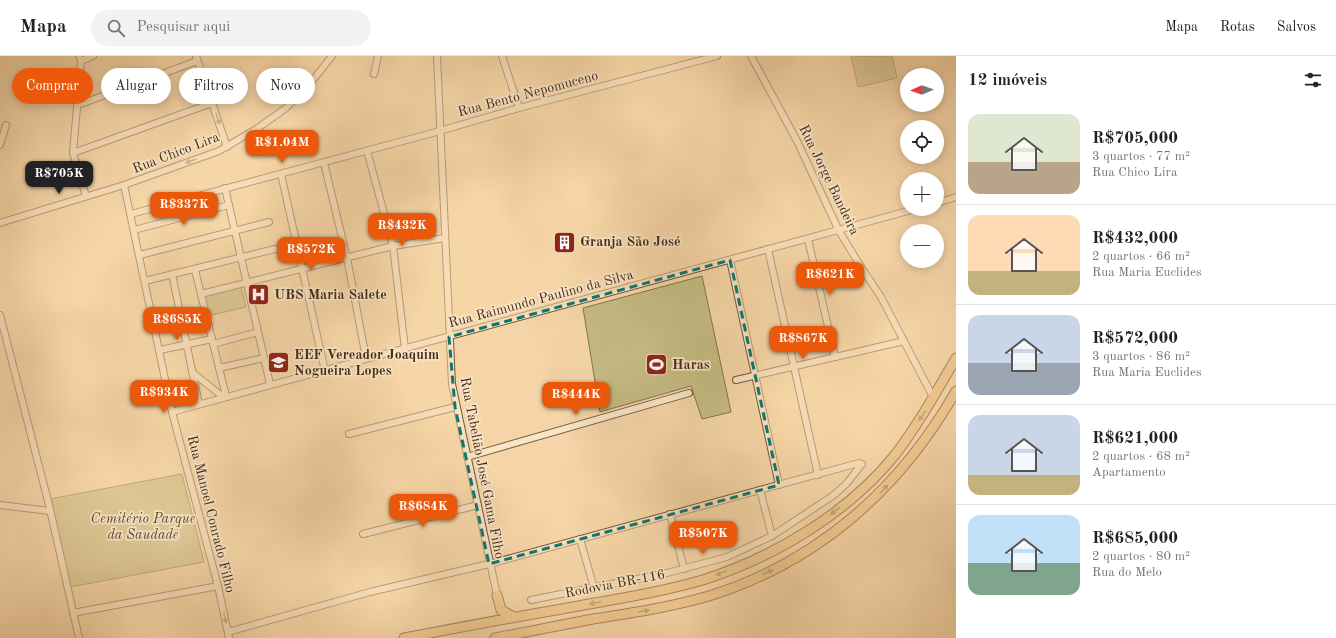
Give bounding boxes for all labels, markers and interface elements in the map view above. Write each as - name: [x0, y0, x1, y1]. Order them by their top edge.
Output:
- search box: [91, 10, 371, 46]
- icon: search: [105, 17, 127, 39]
- text: Mapa: [20, 18, 67, 37]
- text: Pesquisar aqui: [137, 20, 230, 35]
- text: Mapa: [1165, 20, 1198, 34]
- text: Rotas: [1220, 20, 1255, 34]
- text: Salvos: [1277, 20, 1316, 34]
- chip: Comprar: [12, 68, 93, 104]
- chip: Alugar: [101, 68, 171, 104]
- chip: Filtros: [179, 68, 248, 104]
- chip: Novo: [256, 68, 315, 104]
- street label: Rua Bento Nepomuceno: [456, 68, 600, 120]
- north arrow: [900, 68, 944, 112]
- map controls: [900, 68, 944, 268]
- icon: filters: [1302, 69, 1324, 91]
- text: 12 imóveis: [968, 72, 1047, 89]
- one-way arrow: [215, 114, 221, 126]
- button: locate: [900, 120, 944, 164]
- street label: Rua Jorge Bandeira: [796, 123, 862, 237]
- street label: Rua Chico Lira: [131, 130, 221, 176]
- pin: R$1.04M: [245, 130, 319, 164]
- icon: home: [1000, 130, 1048, 178]
- text: R$705,000: [1092, 130, 1178, 147]
- text: R$1.04M: [255, 136, 309, 149]
- text: 3 quartos · 77 m²: [1092, 150, 1190, 163]
- one-way arrow: [185, 159, 197, 165]
- pin: R$705K: [26, 161, 92, 195]
- text: Rua Chico Lira: [1092, 166, 1177, 179]
- text: R$705K: [34, 167, 84, 180]
- button: +: [900, 172, 944, 216]
- pin: R$337K: [151, 192, 217, 226]
- text: R$337K: [159, 198, 209, 211]
- pin: R$432K: [369, 213, 435, 247]
- text: R$432K: [377, 219, 427, 232]
- button: −: [900, 224, 944, 268]
- building icon: Granja São José: [551, 229, 577, 255]
- text: R$432,000: [1092, 230, 1178, 247]
- icon: home: [1000, 231, 1048, 279]
- place label: Granja São José: [580, 235, 681, 249]
- pin: R$572K: [278, 237, 344, 271]
- text: R$572K: [286, 243, 336, 256]
- text: 2 quartos · 66 m²: [1092, 250, 1190, 263]
- pin: R$621K: [797, 262, 863, 296]
- text: Rua Maria Euclides: [1092, 266, 1202, 279]
- street label: Rua Raimundo Paulino da Silva: [447, 268, 635, 330]
- text: R$621K: [805, 268, 855, 281]
- hospital icon: UBS Maria Salete: [246, 282, 272, 308]
- place label: UBS Maria Salete: [274, 288, 387, 302]
- pin: R$685K: [144, 307, 210, 341]
- text: R$685K: [152, 313, 202, 326]
- pin: R$867K: [770, 326, 836, 360]
- text: R$572,000: [1092, 330, 1178, 347]
- icon: home: [1000, 331, 1048, 379]
- text: R$867K: [778, 332, 828, 345]
- place label: EEF Vereador Joaquim Nogueira Lopes: [294, 348, 439, 378]
- school or university icon: EEF Vereador Joaquim Nogueira Lopes: [266, 350, 292, 376]
- text: 3 quartos · 86 m²: [1092, 350, 1190, 363]
- sports icon: Haras: [643, 352, 669, 378]
- place label: Haras: [672, 358, 710, 372]
- text: Rua Maria Euclides: [1092, 366, 1202, 379]
- street label: Rua Tabelião José Gama Filho: [457, 376, 507, 560]
- pin: R$934K: [131, 380, 197, 414]
- pin: R$444K: [543, 382, 609, 416]
- text: R$934K: [139, 386, 189, 399]
- text: R$444K: [551, 388, 601, 401]
- one-way arrow: [918, 410, 925, 422]
- text: R$621,000: [1092, 430, 1178, 447]
- icon: home: [1000, 431, 1048, 479]
- street label: Rua Manoel Conrado Filho: [185, 434, 237, 594]
- text: 2 quartos · 68 m²: [1092, 450, 1190, 463]
- text: Apartamento: [1092, 466, 1166, 479]
- one-way arrow: [879, 484, 889, 494]
- pin: R$684K: [390, 494, 456, 528]
- text: R$684K: [398, 500, 448, 513]
- one-way arrow: [829, 507, 840, 516]
- park label: Cemitério Parque da Saudade: [91, 512, 196, 542]
- pin: R$507K: [670, 521, 736, 555]
- text: R$507K: [678, 527, 728, 540]
- text: R$685,000: [1092, 530, 1178, 547]
- icon: home: [1000, 531, 1048, 579]
- text: 2 quartos · 80 m²: [1092, 550, 1190, 563]
- text: Rua do Melo: [1092, 566, 1162, 579]
- street label: Rodovia BR-116: [564, 567, 666, 601]
- one-way arrow: [762, 569, 773, 575]
- one-way arrow: [715, 571, 727, 577]
- one-way arrow: [588, 600, 601, 606]
- one-way arrow: [638, 607, 650, 613]
- one-way arrow: [223, 612, 229, 624]

